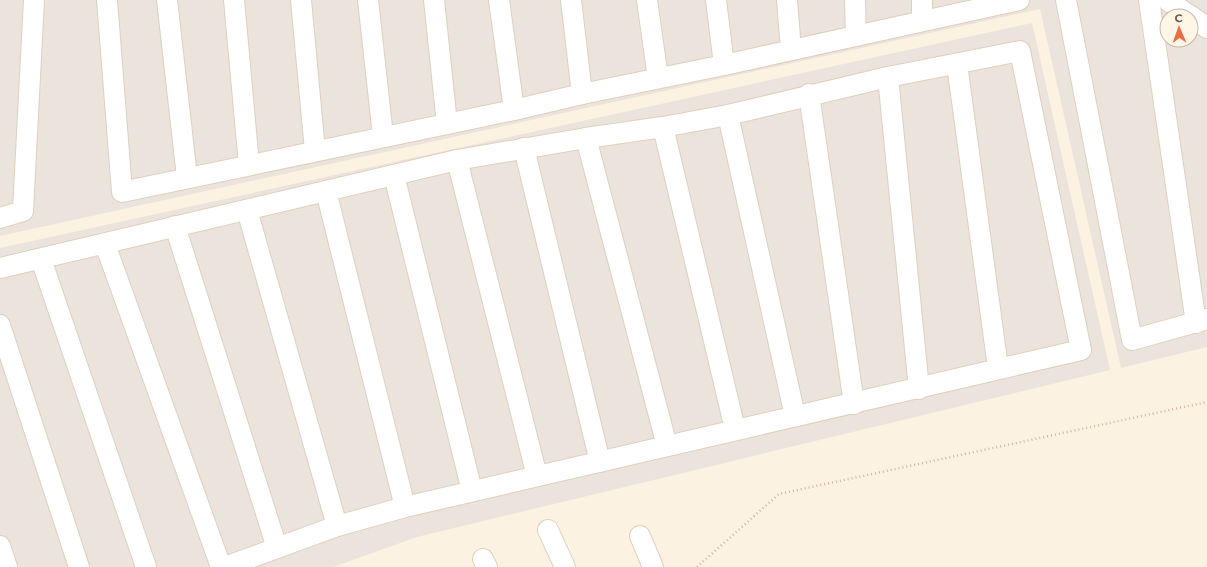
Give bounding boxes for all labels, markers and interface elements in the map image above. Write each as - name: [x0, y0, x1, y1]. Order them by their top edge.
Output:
- north arrow: [1159, 8, 1199, 48]
- text: С: [1174, 11, 1183, 25]

